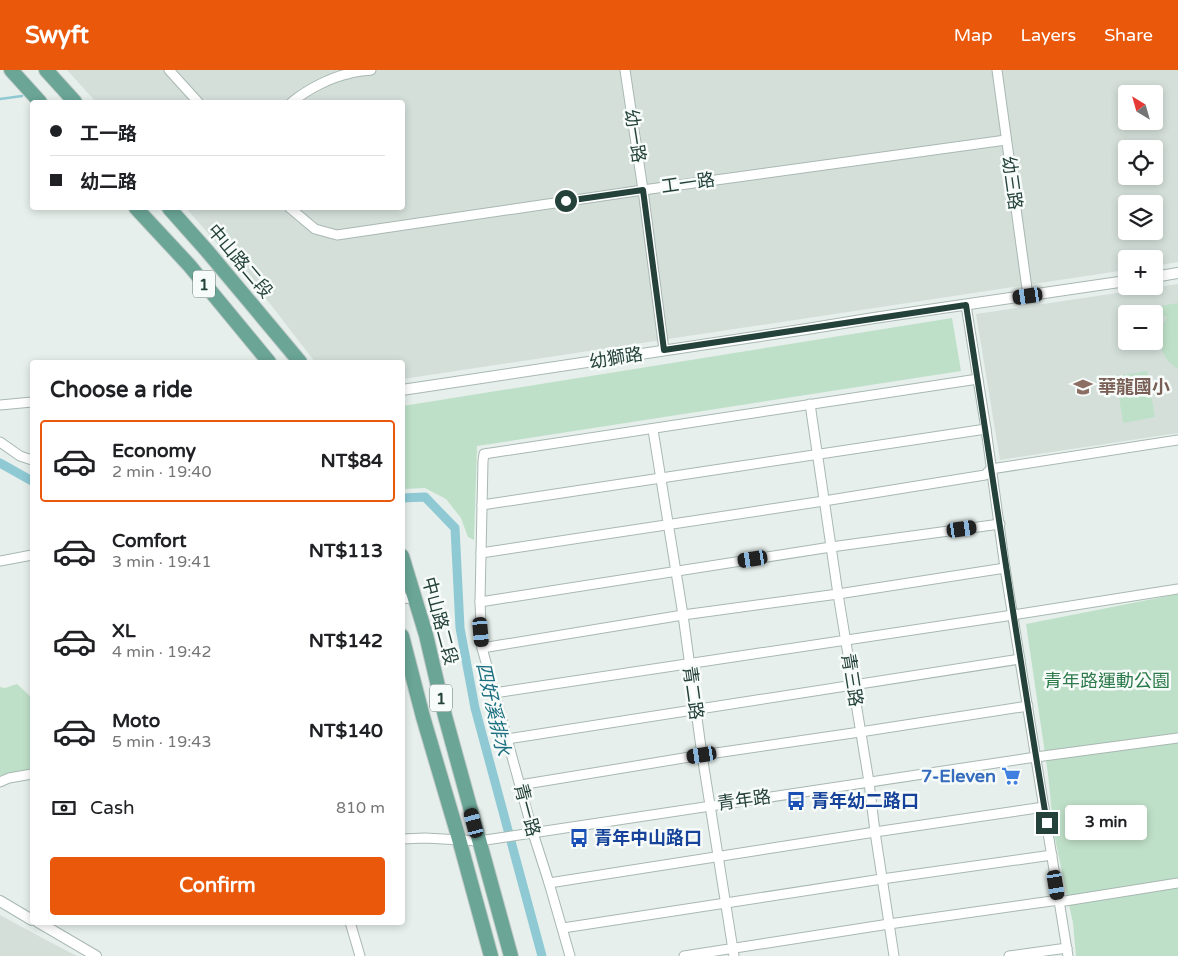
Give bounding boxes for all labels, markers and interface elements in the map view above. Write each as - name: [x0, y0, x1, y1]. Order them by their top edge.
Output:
- text: Swyft: [25, 21, 89, 50]
- text: Map: [954, 24, 993, 46]
- text: Layers: [1021, 24, 1076, 46]
- text: Share: [1104, 24, 1153, 46]
- north arrow: [1118, 85, 1162, 130]
- map controls: [1118, 85, 1163, 350]
- street label: 幼一路: [620, 108, 650, 164]
- text: 工一路: [80, 123, 137, 145]
- button: locate: [1118, 140, 1163, 185]
- street label: 幼三路: [997, 155, 1027, 211]
- street label: 工一路: [660, 168, 716, 198]
- text: 幼二路: [80, 171, 137, 193]
- route start: [555, 190, 577, 212]
- button: layers: [1118, 195, 1163, 240]
- street label: 中山路二段: [203, 219, 277, 303]
- button: +: [1118, 250, 1163, 295]
- road number: 1: [193, 270, 215, 298]
- car: [1012, 286, 1043, 306]
- button: −: [1118, 305, 1163, 350]
- street label: 幼獅路: [588, 343, 644, 373]
- school or university icon: 華龍國小: [1072, 376, 1094, 398]
- place label: 華龍國小: [1098, 376, 1170, 398]
- text: Choose a ride: [50, 377, 193, 403]
- icon: car: [52, 439, 97, 484]
- text: Economy: [112, 440, 196, 462]
- text: NT$84: [321, 450, 383, 472]
- text: 2 min · 19:40: [112, 462, 211, 482]
- car: [946, 519, 977, 539]
- icon: car: [52, 529, 97, 574]
- text: Comfort: [112, 530, 186, 552]
- text: NT$113: [309, 540, 383, 562]
- car: [737, 549, 768, 569]
- text: 3 min · 19:41: [112, 552, 211, 572]
- street label: 中山路二段: [418, 575, 462, 667]
- car: [472, 616, 489, 648]
- icon: car: [52, 619, 97, 664]
- text: XL: [112, 620, 136, 642]
- text: NT$142: [309, 630, 383, 652]
- text: 4 min · 19:42: [112, 642, 211, 662]
- street label: 青三路: [837, 652, 867, 708]
- water label: 四好溪排水: [472, 660, 515, 759]
- street label: 青二路: [678, 665, 708, 721]
- park label: 青年路運動公園: [1044, 670, 1170, 692]
- road number: 1: [430, 684, 452, 711]
- icon: car: [52, 709, 97, 754]
- text: Moto: [112, 710, 160, 732]
- text: NT$140: [309, 720, 383, 742]
- text: 5 min · 19:43: [112, 732, 211, 752]
- car: [686, 745, 717, 765]
- place label: 7-Eleven: [921, 765, 996, 787]
- supermarket icon: 7-Eleven: [1000, 765, 1022, 787]
- street label: 青一路: [509, 781, 545, 839]
- street label: 青年路: [716, 785, 772, 815]
- bus stop icon: 青年幼二路口: [785, 790, 807, 812]
- place label: 青年幼二路口: [811, 790, 919, 812]
- icon: cash: [50, 794, 78, 822]
- text: Cash: [90, 797, 135, 819]
- text: 810 m: [336, 798, 385, 818]
- callout: 3 min: [1064, 806, 1147, 840]
- car: [462, 807, 485, 839]
- route end: [1036, 812, 1058, 834]
- text: 3 min: [1085, 812, 1127, 832]
- bus stop icon: 青年中山路口: [568, 827, 590, 849]
- place label: 青年中山路口: [594, 827, 702, 849]
- button: Confirm: [50, 857, 385, 915]
- car: [1046, 869, 1065, 901]

